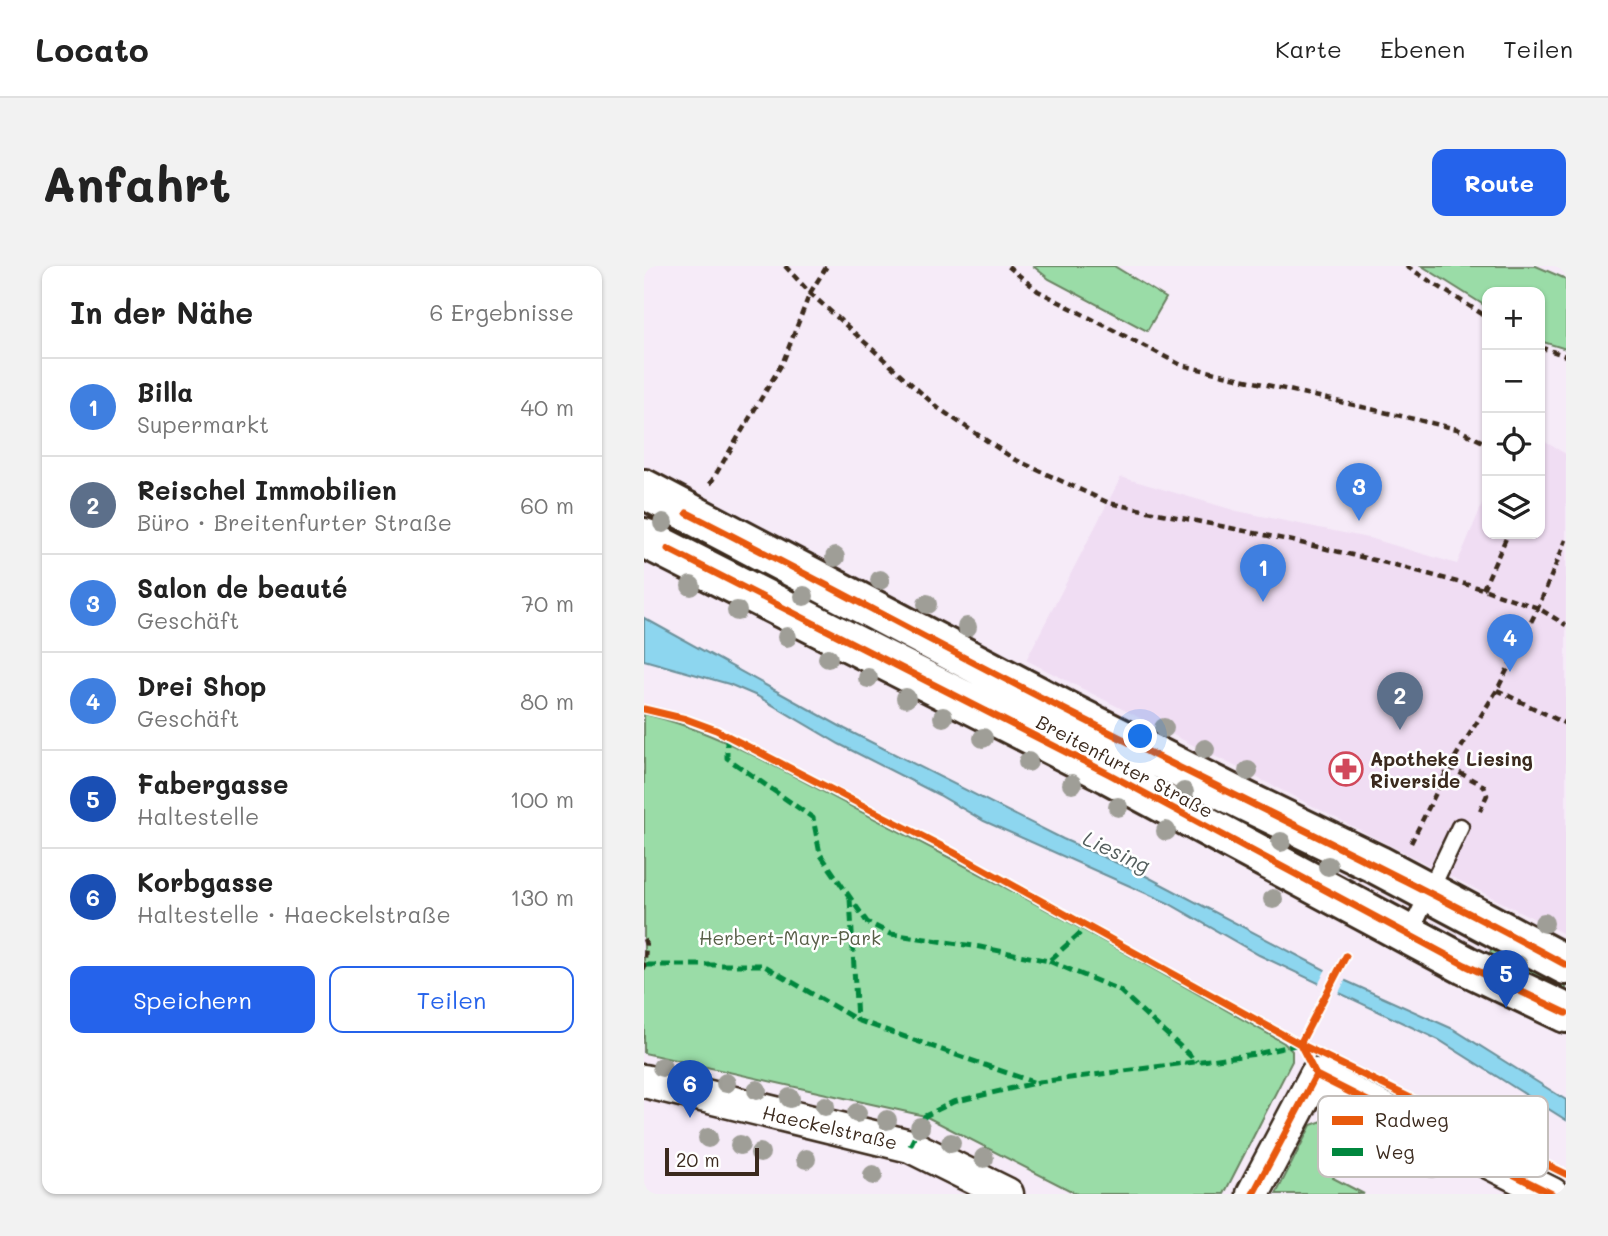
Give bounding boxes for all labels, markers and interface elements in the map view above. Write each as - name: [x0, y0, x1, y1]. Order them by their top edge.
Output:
- text: Locato: [35, 27, 149, 70]
- text: Karte: [1275, 33, 1342, 64]
- text: Ebenen: [1380, 33, 1465, 64]
- text: Teilen: [1503, 33, 1573, 64]
- button: Route: [1432, 149, 1566, 216]
- text: Anfahrt: [42, 151, 231, 214]
- map controls: [1482, 287, 1545, 539]
- button: +: [1482, 287, 1545, 350]
- text: In der Nähe: [70, 292, 253, 332]
- text: 6 Ergebnisse: [429, 297, 574, 327]
- button: −: [1482, 350, 1545, 413]
- text: Billa: [137, 375, 193, 409]
- text: 1: [88, 392, 98, 422]
- text: 40 m: [521, 392, 574, 422]
- text: Supermarkt: [137, 409, 269, 439]
- button: locate: [1482, 413, 1545, 476]
- pin: 3: [1336, 463, 1382, 521]
- text: Reischel Immobilien: [137, 473, 397, 507]
- button: layers: [1482, 476, 1545, 539]
- text: 2: [87, 490, 99, 520]
- text: 60 m: [520, 490, 574, 520]
- text: Büro · Breitenfurter Straße: [137, 507, 452, 537]
- pin: 1: [1240, 544, 1286, 602]
- text: Salon de beauté: [137, 571, 348, 605]
- text: 3: [86, 588, 100, 618]
- text: 70 m: [521, 588, 574, 618]
- text: Geschäft: [137, 605, 239, 635]
- pin: 4: [1487, 614, 1533, 672]
- text: Drei Shop: [137, 669, 266, 703]
- pin: 2: [1377, 672, 1423, 730]
- text: 4: [86, 686, 100, 716]
- text: 80 m: [520, 686, 574, 716]
- text: Geschäft: [137, 703, 239, 733]
- street label: Breitenfurter Straße: [1032, 709, 1218, 823]
- your location: [1123, 719, 1157, 753]
- place label: Apotheke Liesing Riverside: [1370, 746, 1533, 793]
- pharmacy icon: Apotheke Liesing Riverside: [1327, 750, 1365, 788]
- text: Fabergasse: [137, 767, 288, 801]
- text: 5: [86, 784, 100, 814]
- text: 100 m: [510, 784, 574, 814]
- text: Haltestelle: [137, 801, 259, 831]
- water label: Liesing: [1079, 824, 1155, 878]
- text: Korbgasse: [137, 865, 273, 899]
- text: 6: [86, 882, 100, 912]
- text: 130 m: [510, 882, 574, 912]
- text: Haltestelle · Haeckelstraße: [137, 899, 451, 929]
- park label: Herbert-Mayr-Park: [699, 925, 881, 950]
- pin: 5: [1483, 950, 1529, 1008]
- button: Speichern: [70, 966, 315, 1033]
- button: Teilen: [329, 966, 574, 1033]
- pin: 6: [667, 1060, 713, 1118]
- legend: [1318, 1096, 1548, 1177]
- street label: Haeckelstraße: [760, 1099, 900, 1155]
- text: Radweg: [1375, 1107, 1449, 1132]
- text: Weg: [1375, 1139, 1414, 1164]
- scale bar: [665, 1145, 760, 1177]
- text: 20 m: [676, 1147, 720, 1172]

